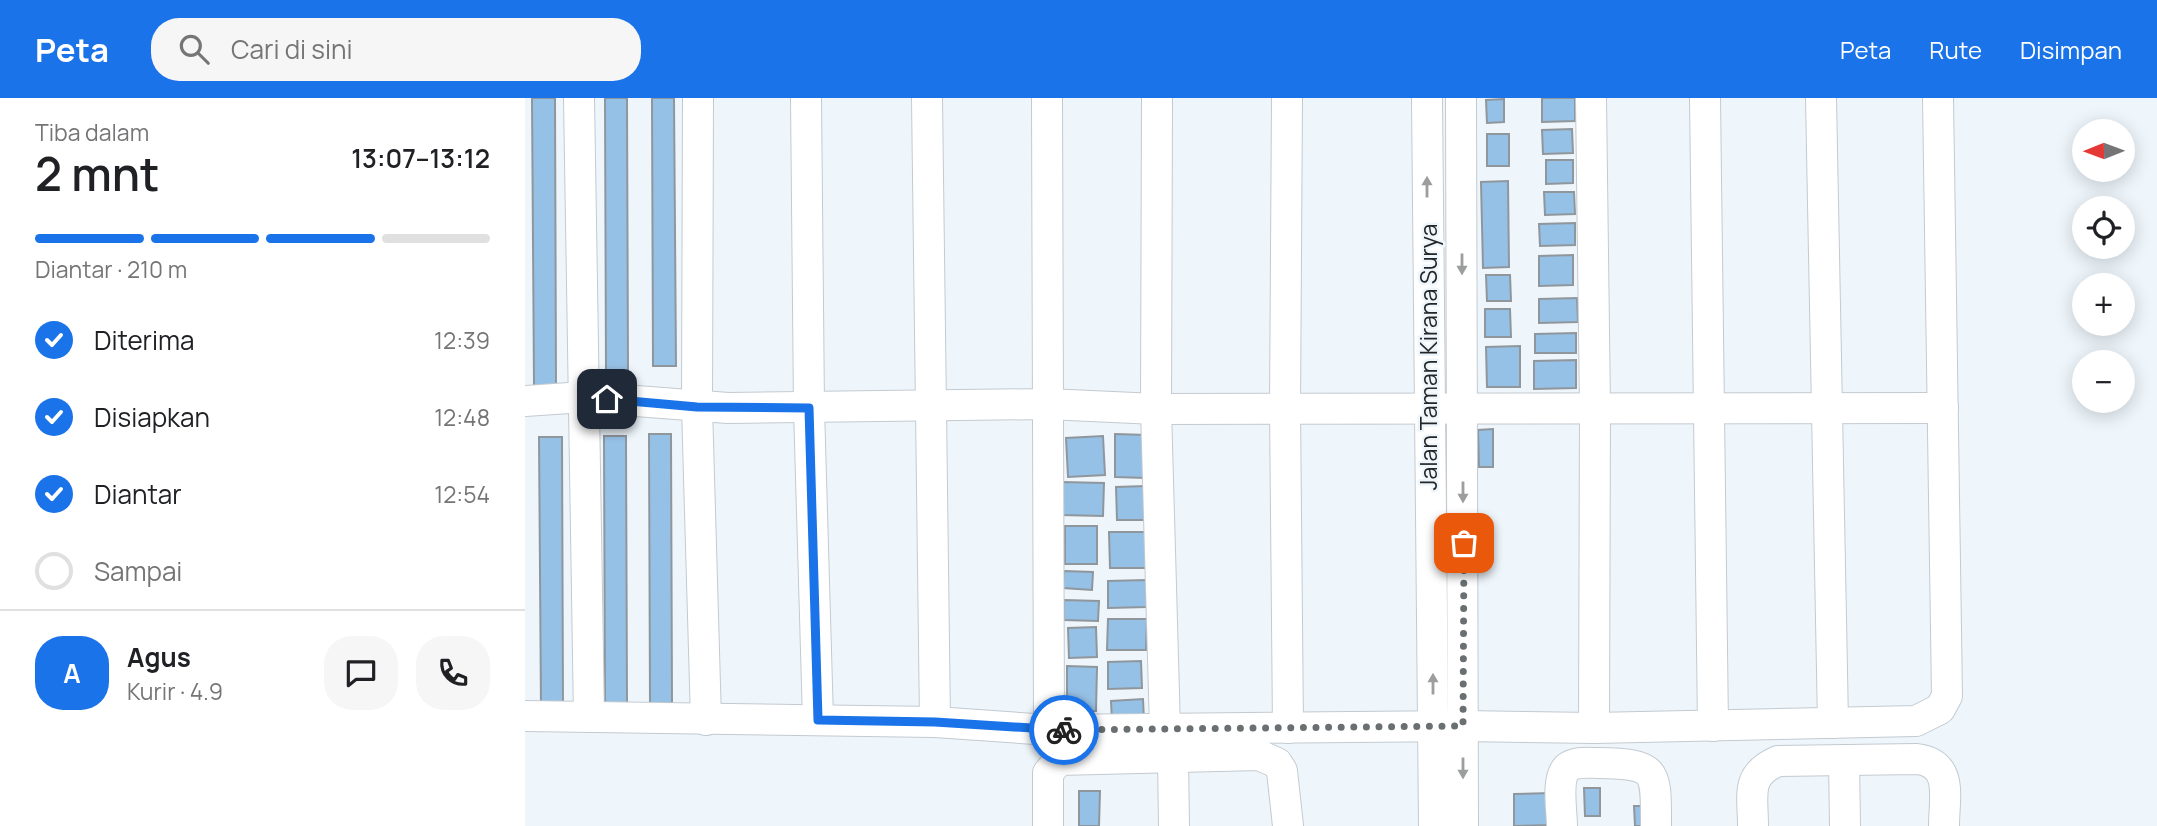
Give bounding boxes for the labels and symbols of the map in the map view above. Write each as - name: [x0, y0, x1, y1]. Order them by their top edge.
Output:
- north arrow: [2072, 119, 2135, 182]
- one-way arrow: [1421, 176, 1433, 198]
- street label: Jalan Taman Kirana Surya: [1412, 224, 1444, 490]
- one-way arrow: [1456, 253, 1468, 275]
- pin: [577, 369, 637, 429]
- one-way arrow: [1457, 481, 1469, 503]
- pin: [1434, 513, 1494, 573]
- one-way arrow: [1427, 673, 1439, 695]
- courier: [1029, 695, 1099, 765]
- one-way arrow: [1457, 757, 1469, 779]

